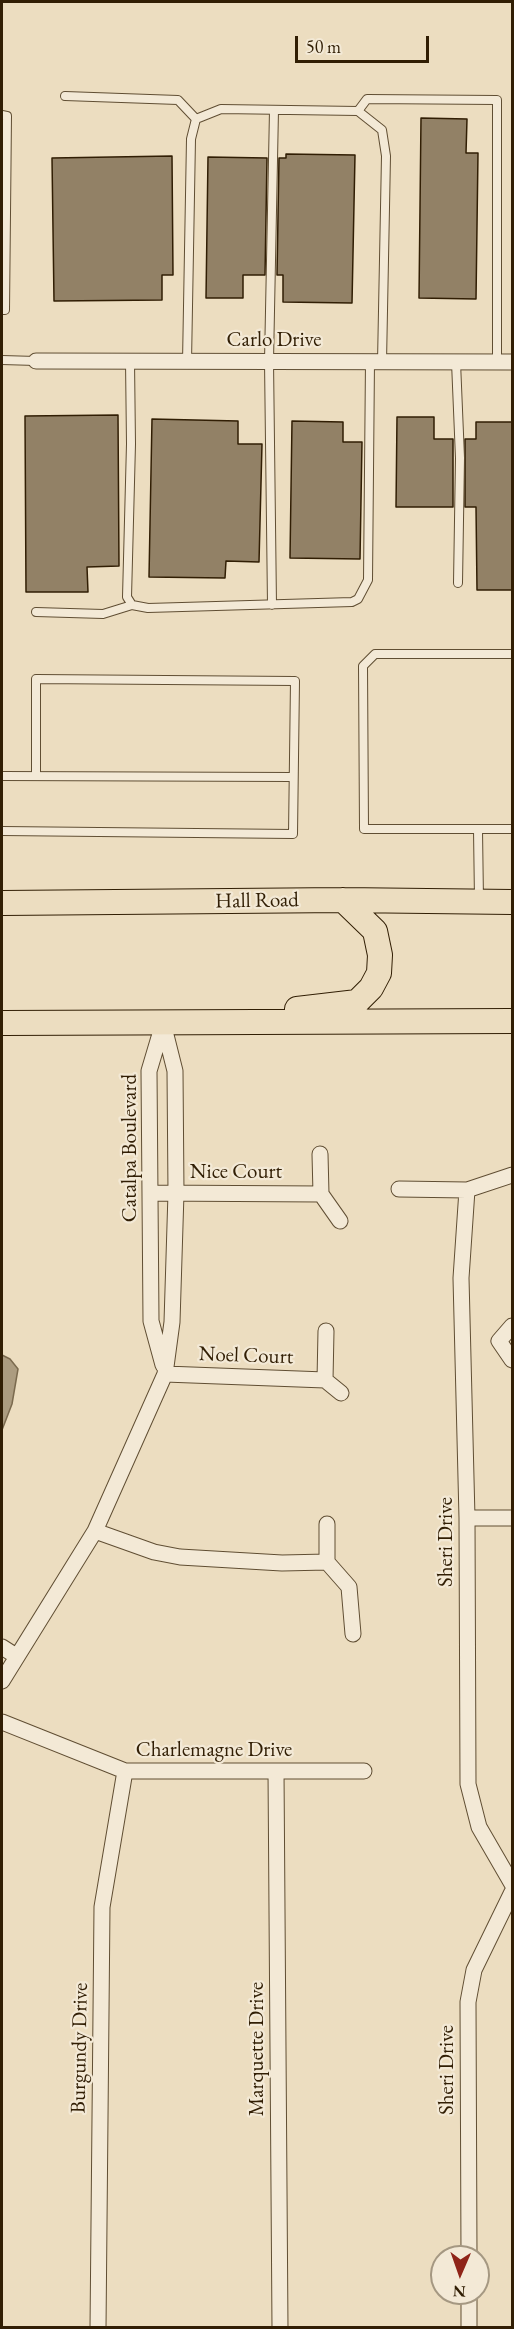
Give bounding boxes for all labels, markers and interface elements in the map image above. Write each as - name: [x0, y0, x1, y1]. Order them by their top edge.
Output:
- scale bar: [298, 24, 432, 62]
- text: 50 m: [306, 35, 341, 58]
- street label: Carlo Drive: [227, 327, 321, 353]
- street label: Hall Road: [215, 888, 299, 914]
- street label: Catalpa Boulevard: [117, 1074, 143, 1222]
- street label: Nice Court: [190, 1159, 282, 1185]
- street label: Noel Court: [198, 1342, 294, 1370]
- street label: Sheri Drive: [433, 1497, 459, 1587]
- street label: Charlemagne Drive: [136, 1737, 292, 1763]
- street label: Marquette Drive: [244, 1982, 270, 2116]
- street label: Burgundy Drive: [66, 1983, 94, 2113]
- street label: Sheri Drive: [434, 2025, 460, 2115]
- north arrow: [430, 2245, 490, 2305]
- text: N: [453, 2281, 466, 2302]

